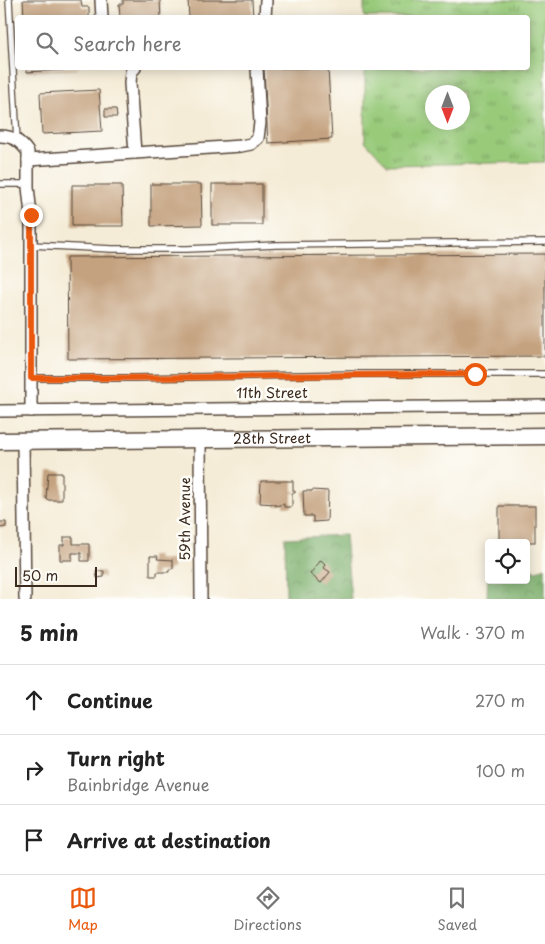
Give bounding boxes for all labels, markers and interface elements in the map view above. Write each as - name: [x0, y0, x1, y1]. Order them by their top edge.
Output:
- search box: [15, 15, 530, 70]
- icon: search: [33, 29, 61, 57]
- text: Search here: [73, 29, 182, 57]
- north arrow: [425, 85, 470, 130]
- route end: [20, 204, 43, 227]
- route start: [464, 363, 487, 386]
- street label: 11th Street: [236, 382, 308, 403]
- street label: 28th Street: [233, 427, 311, 449]
- street label: 59th Avenue: [174, 477, 195, 561]
- map controls: [485, 539, 530, 584]
- button: locate: [485, 539, 530, 584]
- scale bar: [15, 564, 98, 587]
- text: 50 m: [22, 565, 58, 586]
- text: 5 min: [20, 616, 78, 648]
- text: Walk · 370 m: [420, 620, 525, 644]
- icon: ahead: [20, 686, 48, 714]
- text: Continue: [67, 686, 153, 714]
- text: 270 m: [475, 688, 525, 712]
- text: Turn right: [67, 744, 165, 772]
- icon: right: [20, 756, 48, 784]
- text: 100 m: [476, 758, 525, 782]
- text: Bainbridge Avenue: [67, 772, 209, 796]
- icon: arrive: [20, 826, 48, 854]
- text: Arrive at destination: [67, 826, 271, 854]
- tab: Map: [68, 884, 98, 935]
- tab: Directions: [234, 884, 302, 935]
- tab: Saved: [437, 884, 477, 935]

